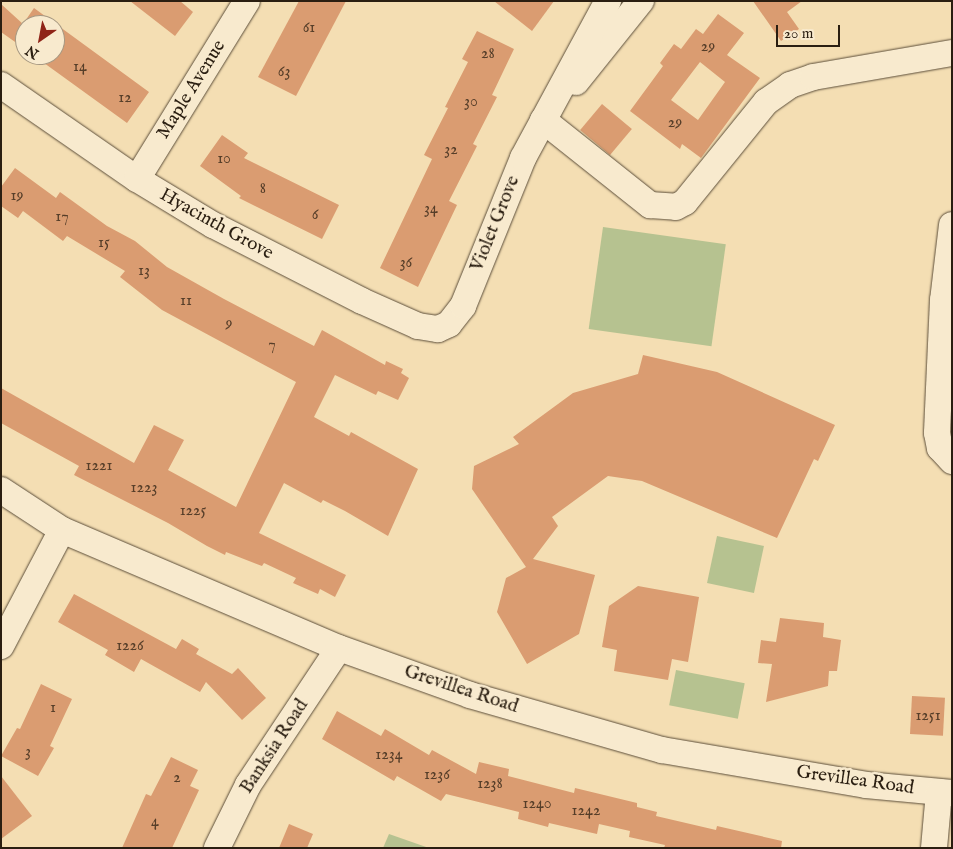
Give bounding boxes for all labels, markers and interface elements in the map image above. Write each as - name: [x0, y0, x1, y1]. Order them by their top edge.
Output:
- north arrow: [15, 15, 65, 65]
- scale bar: [778, 15, 842, 47]
- house number: 61: [303, 18, 315, 38]
- text: 20 m: [784, 24, 813, 43]
- street label: Maple Avenue: [153, 36, 231, 144]
- house number: 29: [701, 37, 715, 57]
- text: N: [22, 41, 42, 63]
- house number: 28: [481, 44, 495, 64]
- house number: 14: [73, 57, 87, 77]
- house number: 63: [278, 62, 290, 82]
- house number: 12: [118, 88, 132, 108]
- house number: 30: [464, 92, 478, 112]
- house number: 29: [668, 113, 682, 133]
- house number: 32: [444, 140, 458, 160]
- house number: 10: [217, 149, 231, 169]
- street label: Violet Grove: [466, 173, 526, 275]
- house number: 8: [260, 179, 266, 199]
- street label: Hyacinth Grove: [155, 184, 277, 266]
- house number: 19: [11, 186, 23, 206]
- house number: 34: [424, 199, 438, 219]
- house number: 6: [312, 205, 318, 225]
- house number: 17: [55, 207, 69, 227]
- house number: 15: [98, 233, 110, 253]
- house number: 36: [400, 253, 412, 273]
- house number: 13: [138, 261, 150, 281]
- house number: 11: [180, 291, 192, 311]
- house number: 9: [226, 314, 232, 334]
- house number: 7: [268, 335, 276, 355]
- house number: 1221: [86, 456, 112, 476]
- house number: 1223: [131, 478, 157, 498]
- house number: 1225: [180, 501, 206, 521]
- house number: 1226: [116, 636, 144, 656]
- street label: Grevillea Road: [401, 661, 521, 719]
- street label: Banksia Road: [236, 695, 314, 799]
- house number: 1: [50, 698, 56, 718]
- house number: 1251: [915, 706, 941, 726]
- house number: 3: [25, 742, 31, 762]
- house number: 1234: [375, 745, 403, 765]
- street label: Grevillea Road: [795, 761, 915, 801]
- house number: 1236: [424, 765, 450, 785]
- house number: 2: [173, 768, 181, 788]
- house number: 1238: [477, 774, 503, 794]
- house number: 1240: [522, 794, 552, 814]
- house number: 1242: [572, 801, 600, 821]
- house number: 4: [151, 812, 159, 832]

